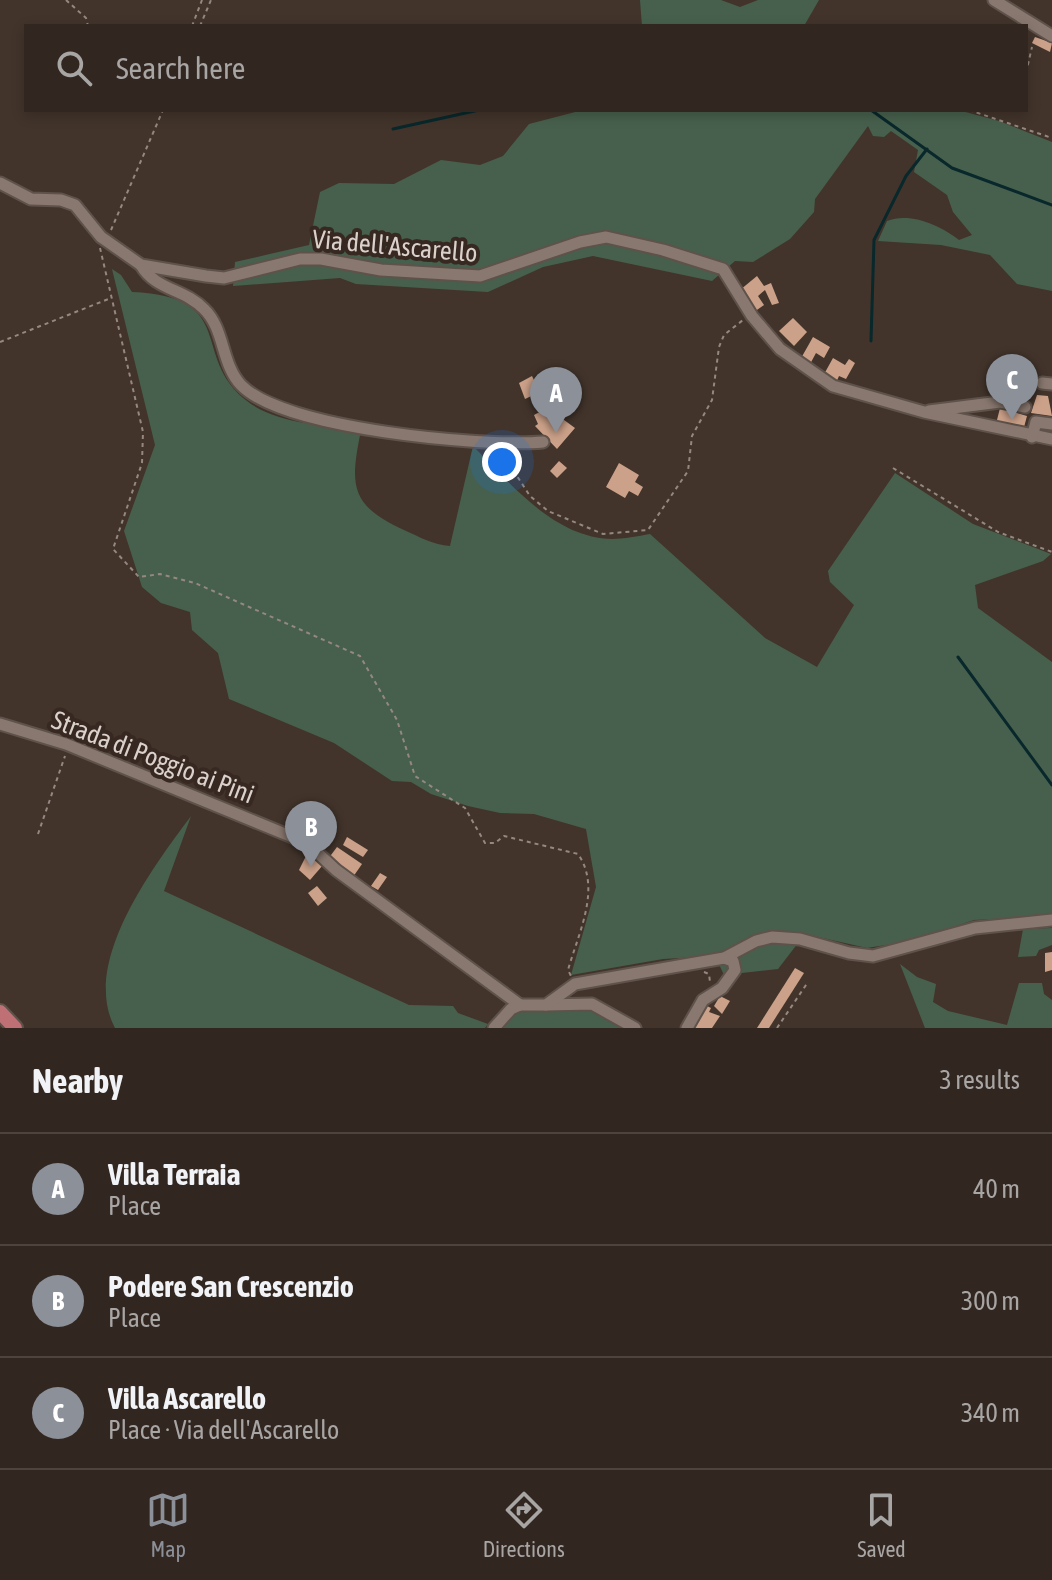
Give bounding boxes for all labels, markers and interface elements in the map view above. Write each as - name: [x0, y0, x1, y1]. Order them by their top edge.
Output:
- search box: [24, 24, 1028, 112]
- icon: search: [52, 46, 96, 90]
- text: Search here: [116, 51, 245, 85]
- street label: Via dell'Ascarello: [311, 224, 479, 268]
- pin: C: [986, 354, 1038, 420]
- pin: A: [530, 367, 582, 433]
- your location: [482, 442, 522, 482]
- street label: Strada di Poggio ai Pini: [48, 705, 258, 809]
- pin: B: [285, 801, 337, 867]
- text: Nearby: [32, 1061, 123, 1100]
- text: 3 results: [939, 1065, 1020, 1095]
- text: Villa Terraia: [108, 1157, 240, 1191]
- text: A: [52, 1174, 64, 1204]
- text: 40 m: [973, 1174, 1020, 1204]
- text: Place: [108, 1191, 161, 1221]
- text: Podere San Crescenzio: [108, 1269, 354, 1303]
- text: B: [52, 1286, 64, 1316]
- text: 300 m: [961, 1286, 1020, 1316]
- text: Place: [108, 1303, 161, 1333]
- text: Villa Ascarello: [108, 1381, 266, 1415]
- text: C: [52, 1398, 64, 1428]
- text: 340 m: [961, 1398, 1020, 1428]
- text: Place · Via dell'Ascarello: [108, 1415, 339, 1445]
- tab: Map: [146, 1488, 190, 1562]
- tab: Directions: [483, 1488, 565, 1562]
- tab: Saved: [857, 1488, 906, 1562]

